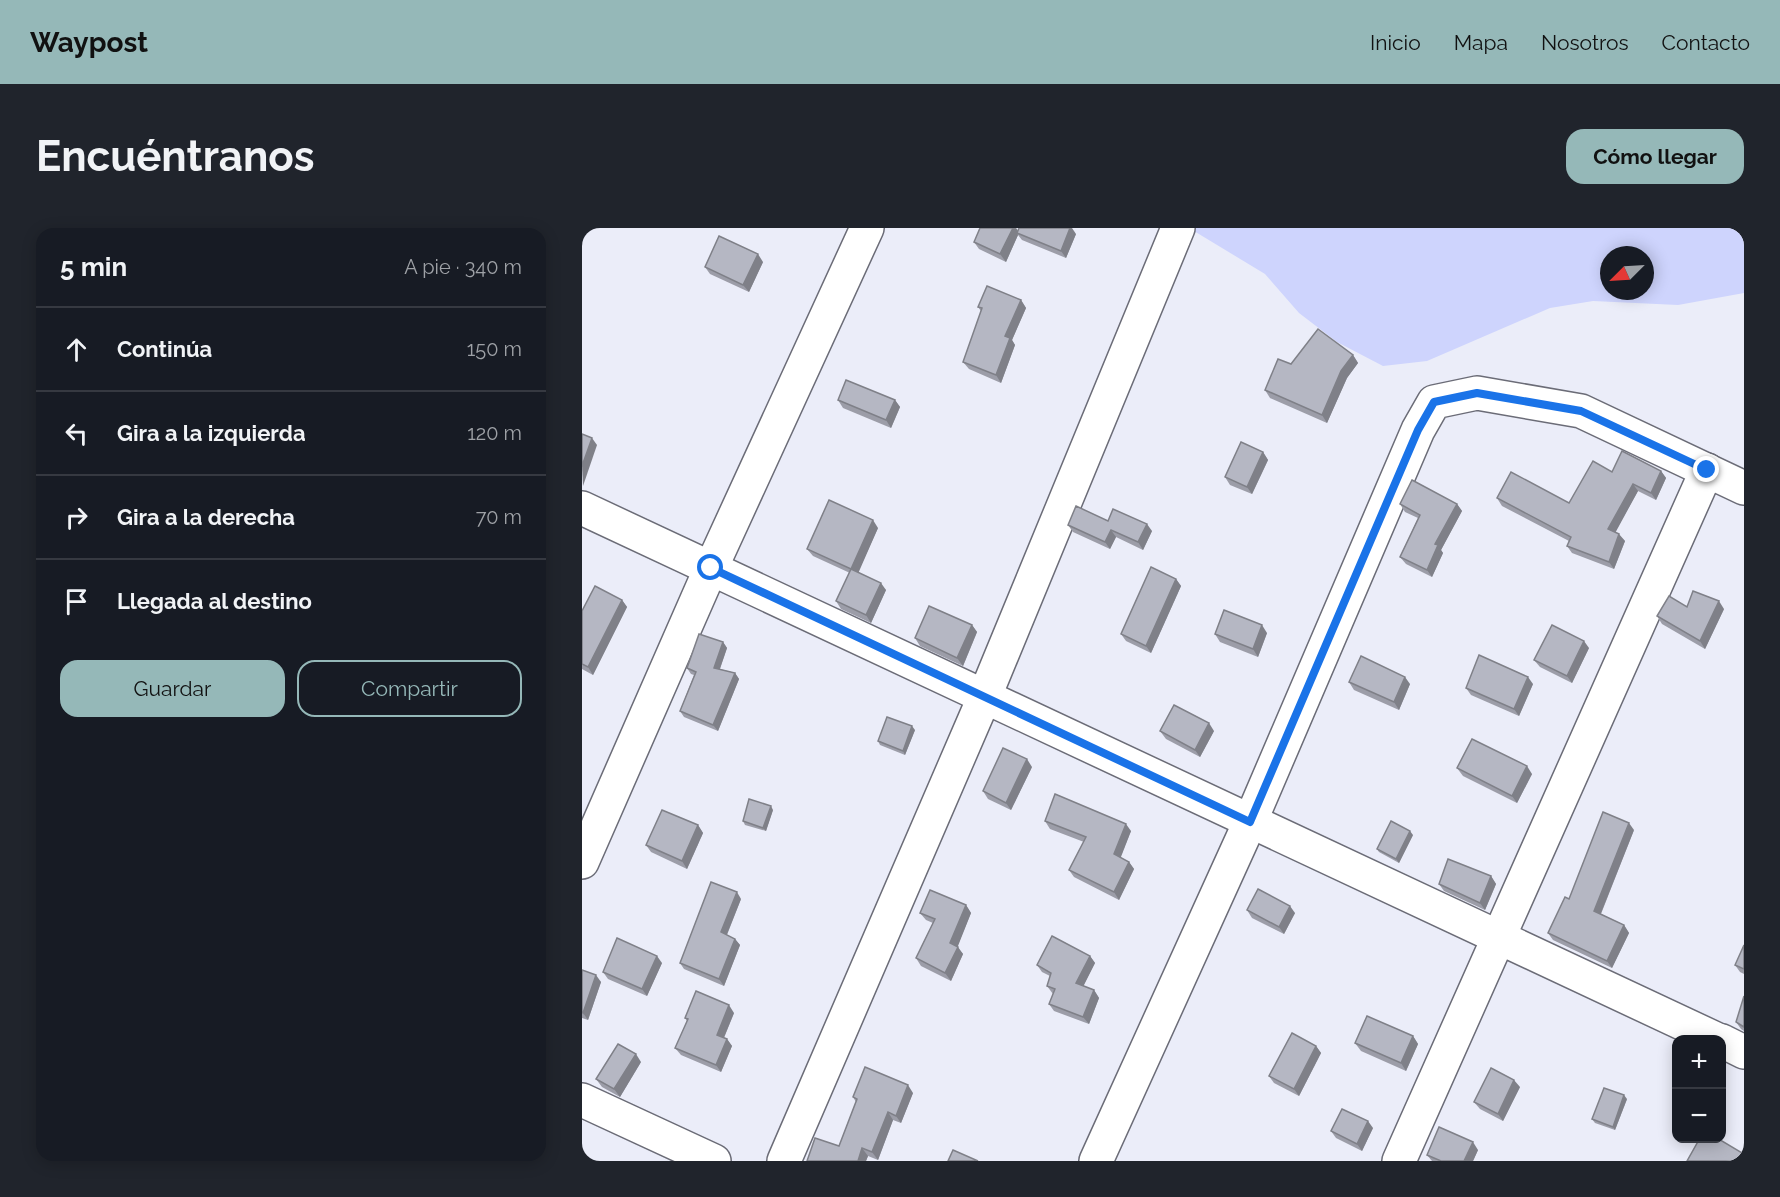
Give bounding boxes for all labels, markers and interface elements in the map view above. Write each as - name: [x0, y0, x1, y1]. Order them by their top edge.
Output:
- text: Waypost: [30, 26, 148, 59]
- text: Inicio: [1370, 30, 1421, 55]
- text: Mapa: [1454, 30, 1508, 55]
- text: Nosotros: [1541, 30, 1629, 55]
- text: Contacto: [1662, 30, 1750, 55]
- button: Cómo llegar: [1566, 129, 1744, 184]
- text: Encuéntranos: [36, 132, 315, 181]
- north arrow: [1600, 246, 1654, 300]
- text: 5 min: [60, 252, 127, 282]
- text: A pie · 340 m: [404, 255, 522, 279]
- icon: ahead: [60, 333, 93, 366]
- text: Continúa: [117, 336, 212, 362]
- text: 150 m: [467, 337, 522, 361]
- icon: left: [60, 417, 93, 450]
- text: Gira a la izquierda: [117, 420, 306, 446]
- text: 120 m: [467, 421, 522, 445]
- route end: [1693, 456, 1719, 482]
- icon: right: [60, 501, 93, 534]
- text: Gira a la derecha: [117, 504, 295, 530]
- text: 70 m: [476, 505, 522, 529]
- route start: [697, 554, 723, 580]
- icon: arrive: [60, 585, 93, 618]
- text: Llegada al destino: [117, 588, 312, 614]
- button: Guardar: [60, 660, 285, 717]
- button: Compartir: [297, 660, 522, 717]
- map controls: [1672, 1035, 1726, 1143]
- button: +: [1672, 1035, 1726, 1089]
- button: −: [1672, 1089, 1726, 1143]

